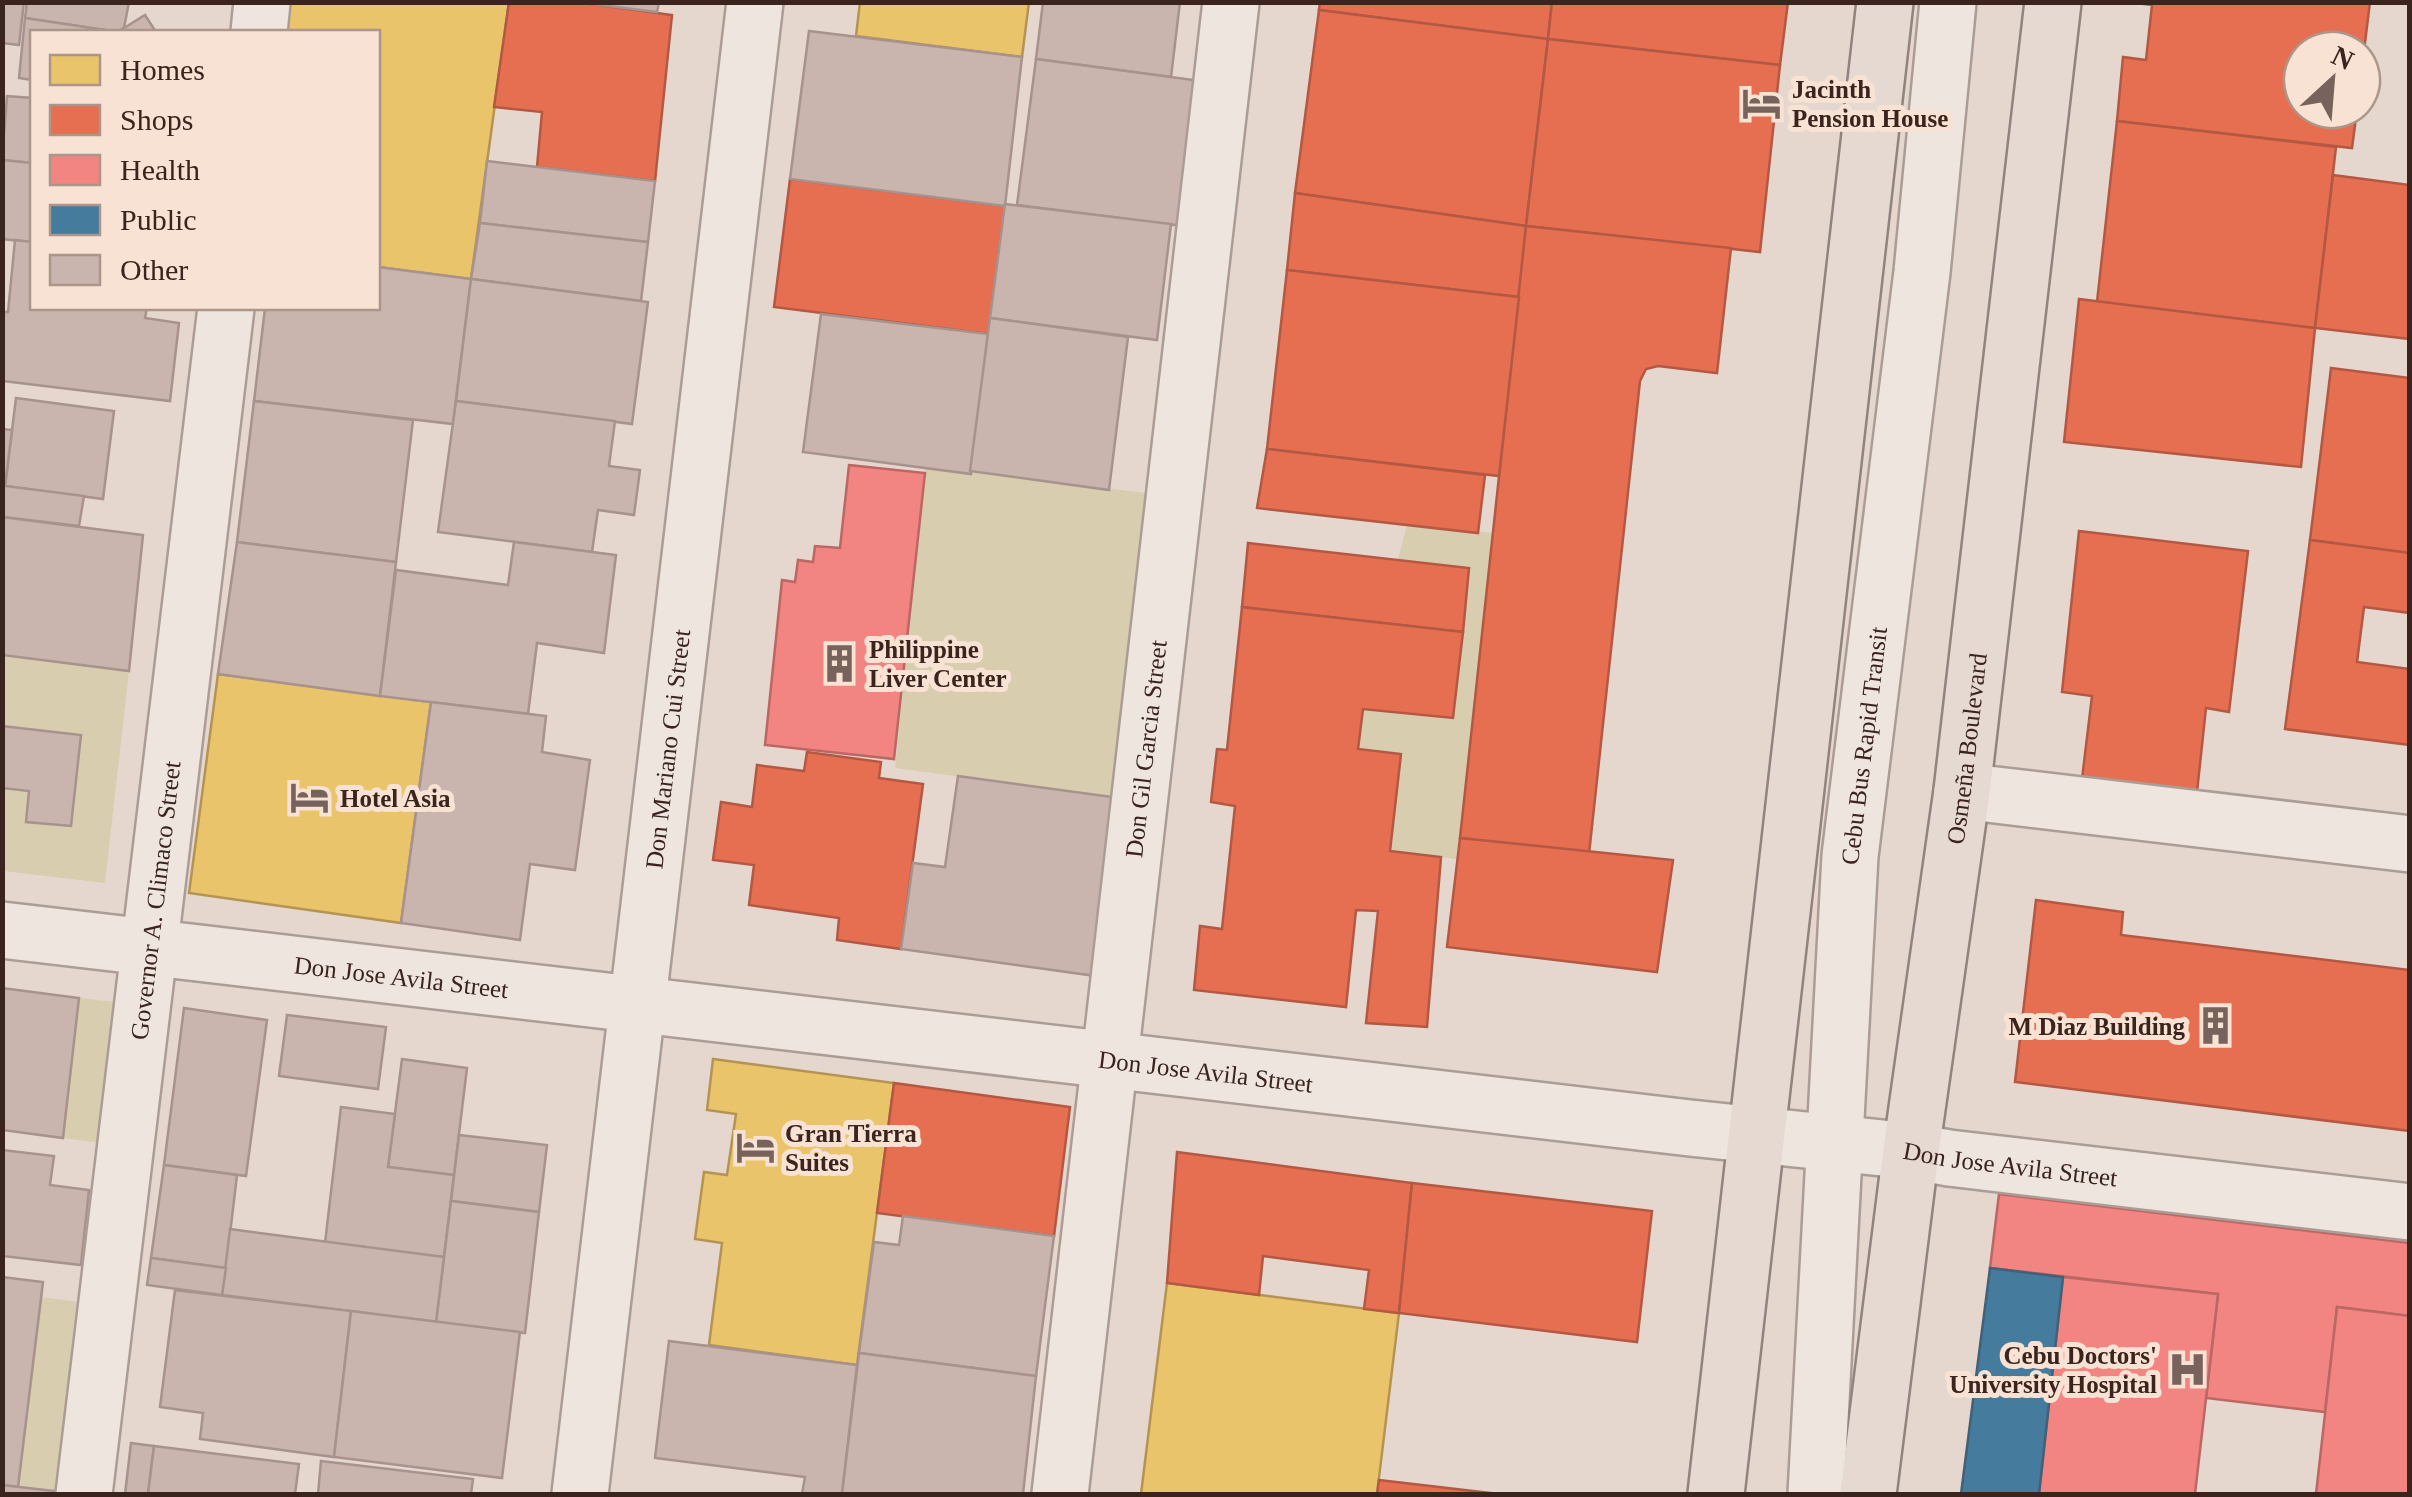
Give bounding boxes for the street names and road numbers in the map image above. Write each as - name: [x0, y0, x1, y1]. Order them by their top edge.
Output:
- street label: Cebu Bus Rapid Transit: [1837, 625, 1892, 866]
- street label: Don Mariano Cui Street: [640, 628, 695, 870]
- street label: Don Gil Garcia Street: [1120, 639, 1172, 859]
- street label: Osmeña Boulevard: [1942, 651, 1992, 846]
- street label: Governor A. Climaco Street: [126, 759, 186, 1041]
- street label: Don Jose Avila Street: [293, 951, 510, 1003]
- street label: Don Jose Avila Street: [1097, 1046, 1314, 1098]
- street label: Don Jose Avila Street: [1901, 1137, 2119, 1192]

